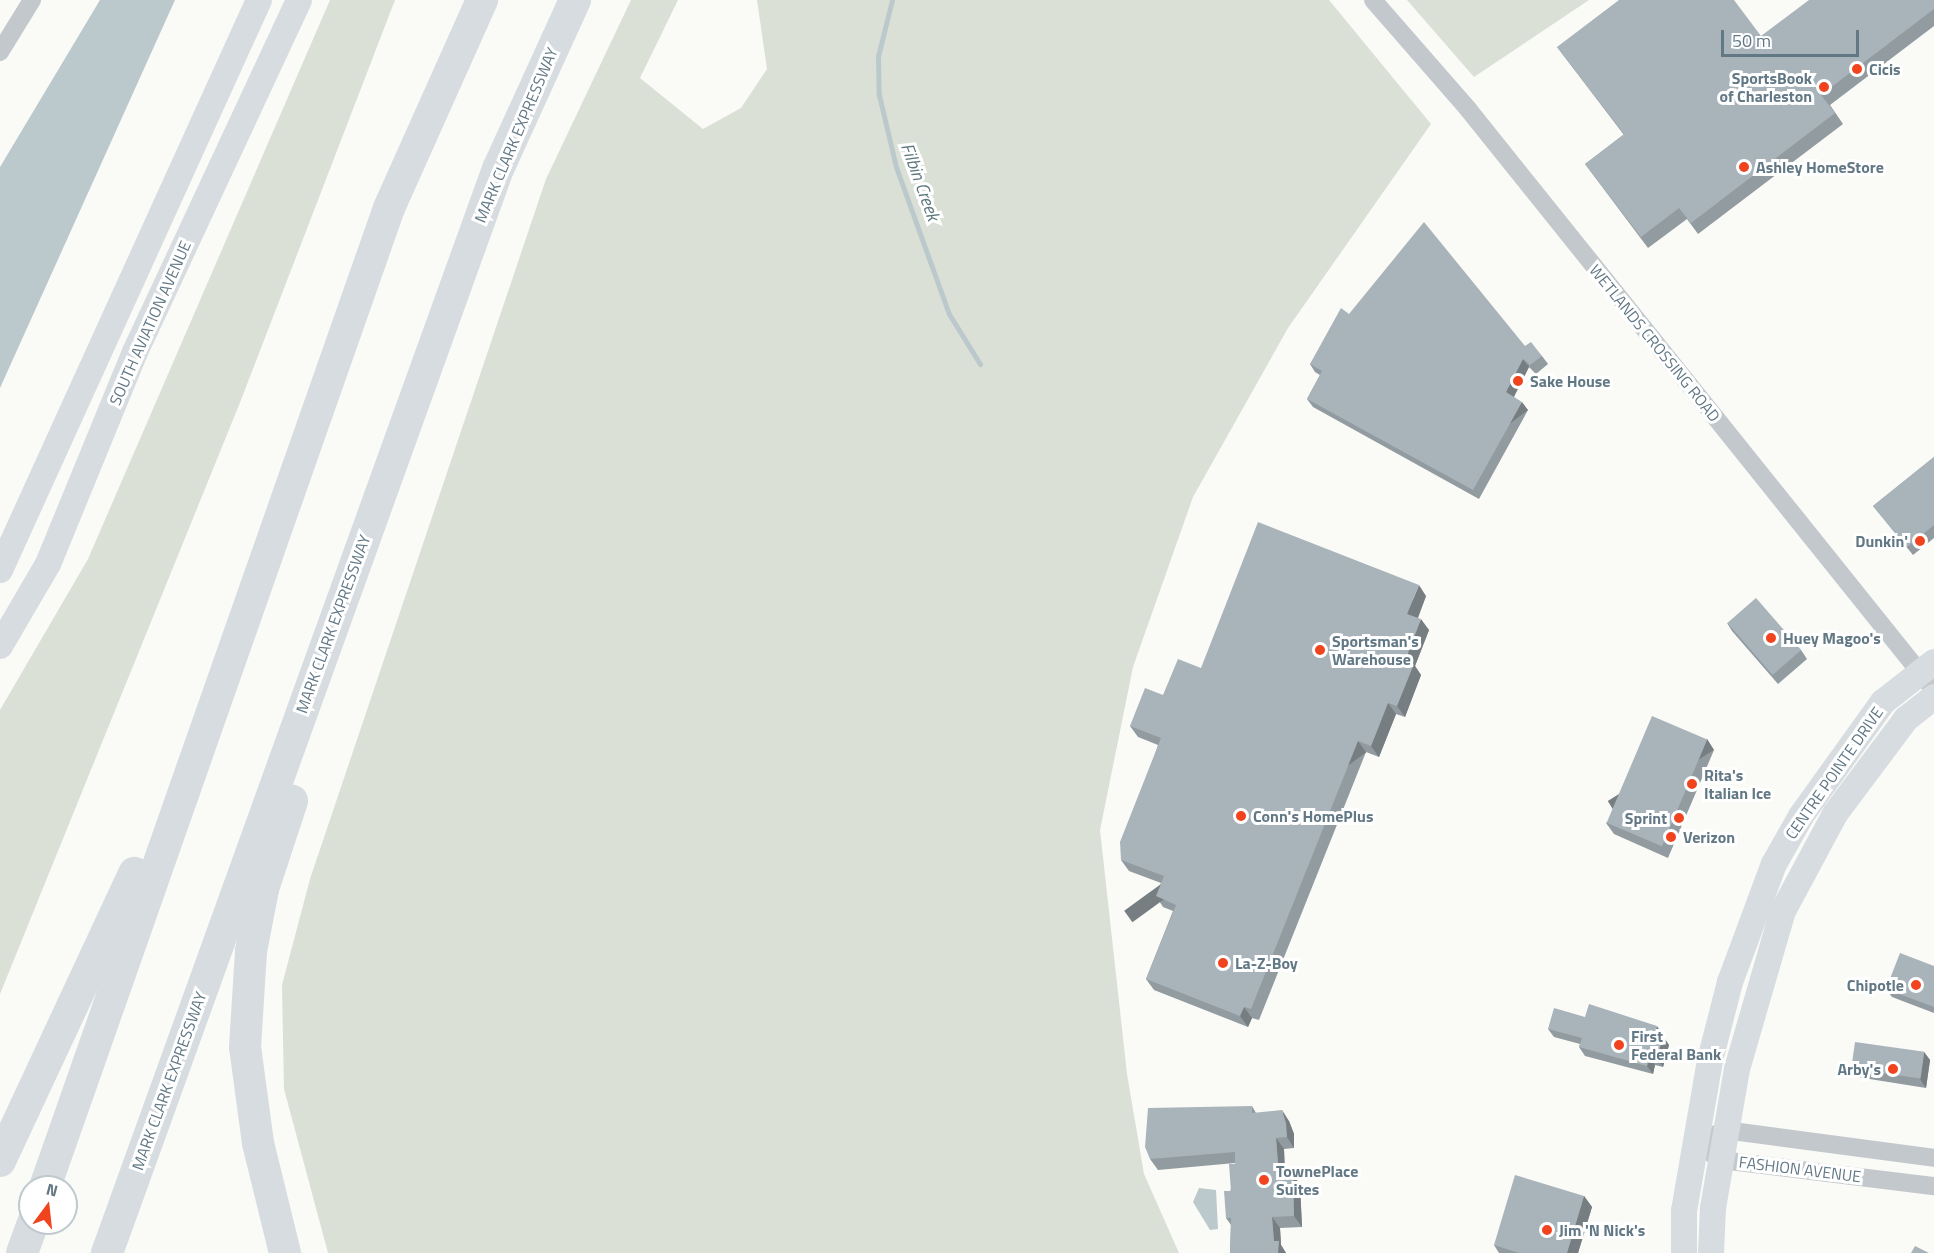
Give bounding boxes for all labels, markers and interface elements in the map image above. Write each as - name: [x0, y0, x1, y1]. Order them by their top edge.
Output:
- scale bar: [1724, 18, 1862, 56]
- text: 50 m: [1732, 27, 1771, 54]
- street label: MARK CLARK EXPRESSWAY: [470, 45, 562, 225]
- place label: Cicis: [1869, 59, 1901, 79]
- marker: Cicis: [1850, 62, 1864, 76]
- place label: SportsBook of Charleston: [1719, 68, 1812, 106]
- marker: SportsBook of Charleston: [1817, 80, 1831, 94]
- water label: Filbin Creek: [896, 140, 944, 224]
- place label: Ashley HomeStore: [1756, 157, 1884, 177]
- marker: Ashley HomeStore: [1737, 160, 1751, 174]
- street label: SOUTH AVIATION AVENUE: [105, 238, 195, 408]
- street label: WETLANDS CROSSING ROAD: [1586, 261, 1724, 425]
- place label: Sake House: [1530, 371, 1610, 391]
- marker: Sake House: [1511, 374, 1525, 388]
- place label: Dunkin': [1855, 531, 1908, 551]
- street label: MARK CLARK EXPRESSWAY: [292, 532, 374, 716]
- marker: Dunkin': [1913, 534, 1927, 548]
- place label: Huey Magoo's: [1783, 628, 1881, 648]
- place label: Sportsman's Warehouse: [1332, 631, 1419, 669]
- marker: Huey Magoo's: [1764, 631, 1778, 645]
- marker: Sportsman's Warehouse: [1313, 643, 1327, 657]
- street label: CENTRE POINTE DRIVE: [1781, 703, 1887, 843]
- place label: Rita's Italian Ice: [1704, 765, 1771, 803]
- marker: Rita's Italian Ice: [1685, 777, 1699, 791]
- place label: Conn's HomePlus: [1253, 806, 1373, 826]
- place label: Sprint: [1625, 808, 1667, 828]
- marker: Conn's HomePlus: [1234, 809, 1248, 823]
- marker: Sprint: [1672, 811, 1686, 825]
- place label: Verizon: [1683, 827, 1735, 847]
- marker: Verizon: [1664, 830, 1678, 844]
- place label: La-Z-Boy: [1235, 953, 1298, 973]
- marker: La-Z-Boy: [1216, 956, 1230, 970]
- place label: Chipotle: [1847, 975, 1904, 995]
- marker: Chipotle: [1909, 978, 1923, 992]
- street label: MARK CLARK EXPRESSWAY: [128, 989, 210, 1173]
- place label: First Federal Bank: [1631, 1026, 1721, 1064]
- marker: First Federal Bank: [1612, 1038, 1626, 1052]
- place label: Arby's: [1837, 1059, 1881, 1079]
- marker: Arby's: [1886, 1062, 1900, 1076]
- street label: FASHION AVENUE: [1738, 1152, 1862, 1186]
- place label: TownePlace Suites: [1276, 1161, 1358, 1199]
- marker: TownePlace Suites: [1257, 1173, 1271, 1187]
- north arrow: [18, 1175, 78, 1235]
- text: N: [44, 1177, 61, 1203]
- place label: Jim 'N Nick's: [1559, 1220, 1645, 1240]
- marker: Jim 'N Nick's: [1540, 1223, 1554, 1237]

